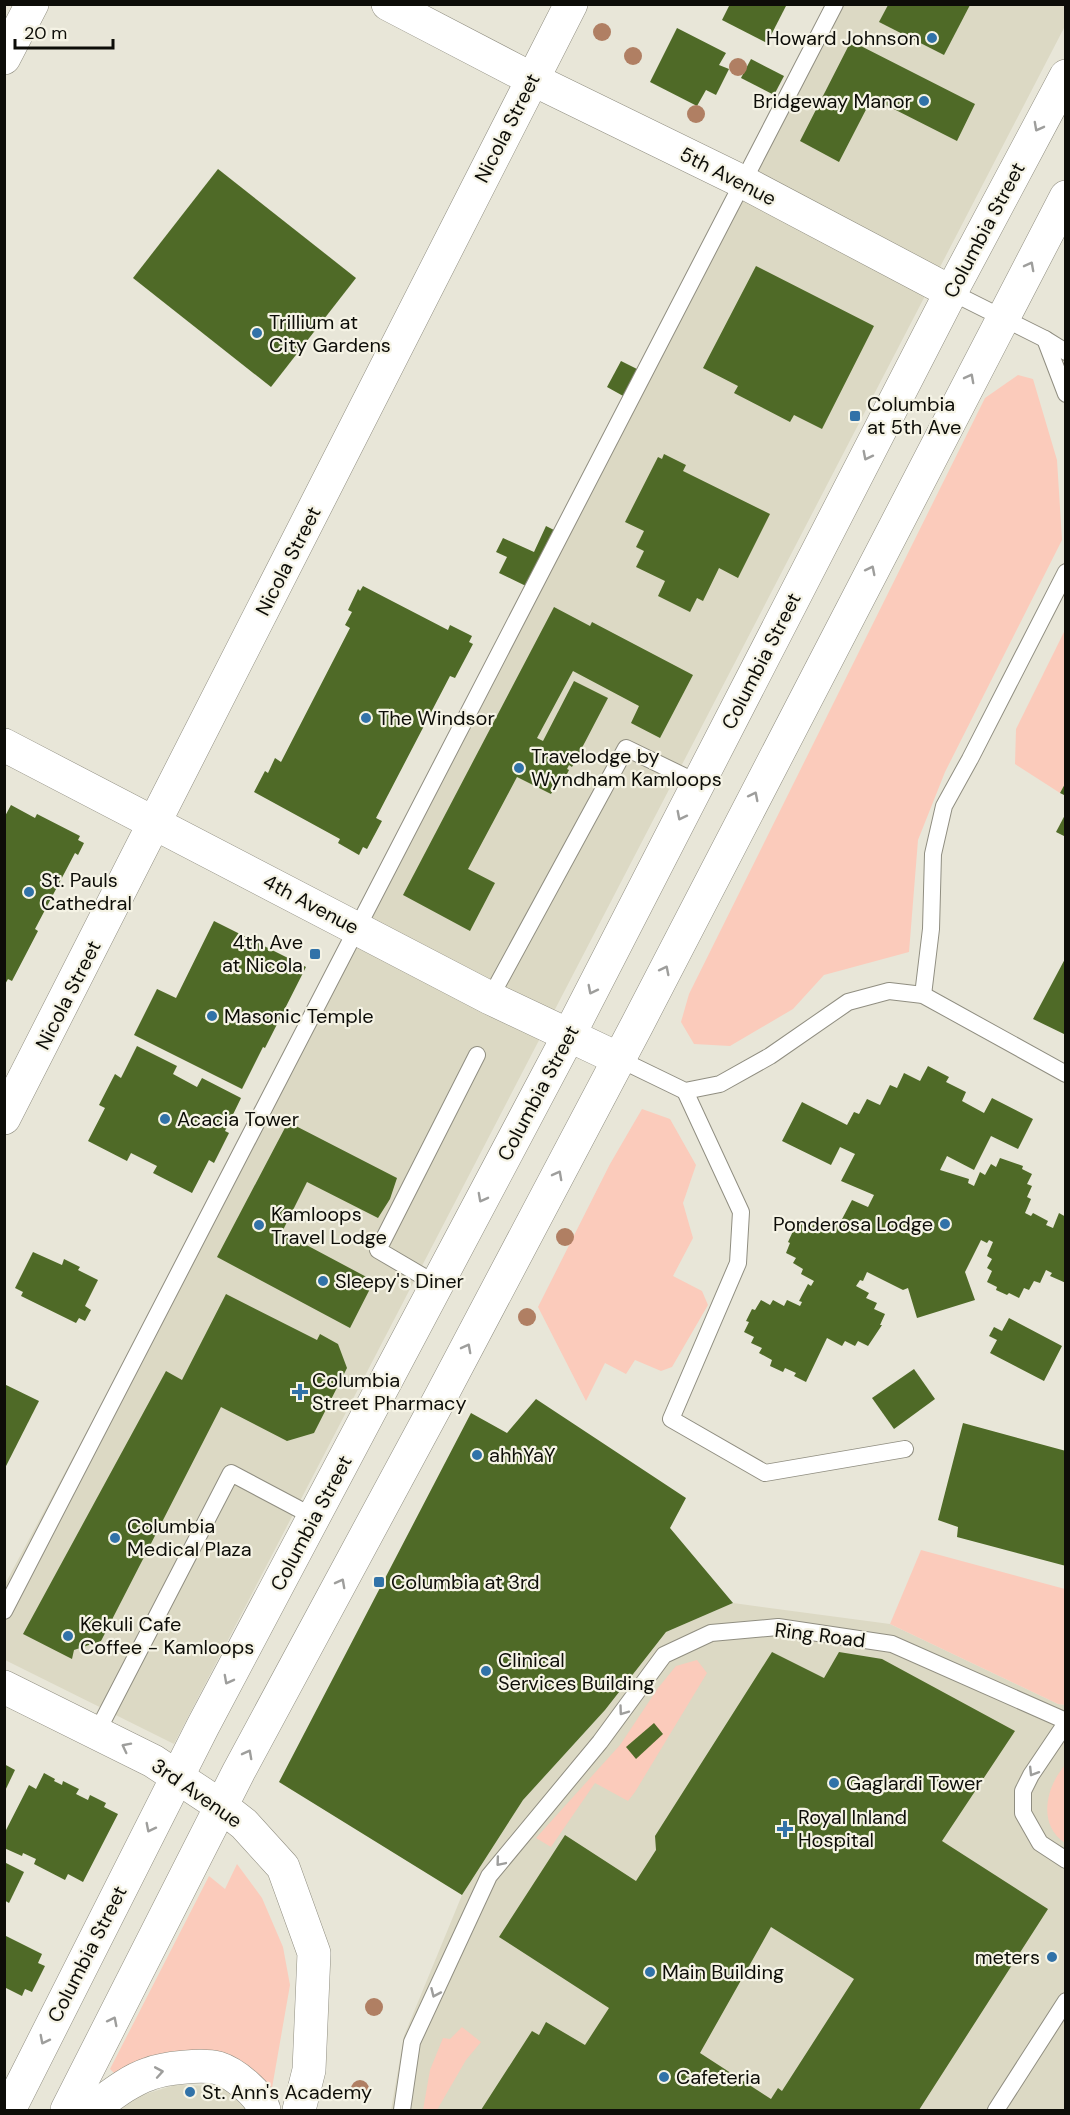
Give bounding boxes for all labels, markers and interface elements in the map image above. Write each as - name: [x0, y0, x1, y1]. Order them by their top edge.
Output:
- scale bar: [15, 12, 112, 50]
- text: 20 m: [24, 21, 67, 45]
- place label: Howard Johnson: [766, 25, 920, 51]
- marker: Howard Johnson: [925, 31, 939, 45]
- street label: Nicola Street: [468, 69, 546, 187]
- place label: Bridgeway Manor: [753, 88, 912, 114]
- marker: Bridgeway Manor: [917, 94, 931, 108]
- one-way arrow: [1034, 121, 1045, 132]
- street label: 5th Avenue: [675, 141, 781, 211]
- street label: Columbia Street: [937, 157, 1031, 302]
- one-way arrow: [1022, 261, 1034, 272]
- place label: Trillium at City Gardens: [269, 309, 391, 358]
- marker: Trillium at City Gardens: [250, 326, 264, 340]
- one-way arrow: [963, 374, 974, 384]
- place label: Columbia at 5th Ave: [867, 391, 961, 440]
- marker: Columbia at 5th Ave: [848, 409, 862, 423]
- one-way arrow: [863, 449, 874, 460]
- street label: Nicola Street: [249, 502, 327, 620]
- one-way arrow: [864, 565, 875, 576]
- street label: Columbia Street: [715, 588, 807, 734]
- place label: The Windsor: [378, 705, 495, 731]
- marker: The Windsor: [359, 711, 373, 725]
- place label: Travelodge by Wyndham Kamloops: [531, 743, 722, 792]
- marker: Travelodge by Wyndham Kamloops: [512, 761, 526, 775]
- one-way arrow: [747, 792, 759, 803]
- one-way arrow: [677, 810, 688, 821]
- place label: St. Pauls Cathedral: [41, 867, 132, 916]
- street label: 4th Avenue: [259, 868, 363, 940]
- marker: St. Pauls Cathedral: [22, 885, 36, 899]
- place label: 4th Ave at Nicola: [222, 929, 303, 978]
- street label: Nicola Street: [29, 936, 107, 1054]
- marker: 4th Ave at Nicola: [308, 947, 322, 961]
- one-way arrow: [658, 965, 669, 976]
- one-way arrow: [588, 984, 600, 995]
- place label: Masonic Temple: [224, 1003, 374, 1029]
- marker: Masonic Temple: [205, 1009, 219, 1023]
- street label: Columbia Street: [491, 1020, 585, 1165]
- place label: Acacia Tower: [177, 1106, 299, 1132]
- marker: Acacia Tower: [158, 1112, 172, 1126]
- one-way arrow: [551, 1171, 562, 1182]
- one-way arrow: [478, 1192, 489, 1202]
- place label: Kamloops Travel Lodge: [271, 1201, 387, 1250]
- place label: Ponderosa Lodge: [773, 1211, 933, 1237]
- marker: Ponderosa Lodge: [938, 1217, 952, 1231]
- marker: Kamloops Travel Lodge: [252, 1218, 266, 1232]
- place label: Sleepy's Diner: [335, 1268, 464, 1294]
- marker: Sleepy's Diner: [316, 1274, 330, 1288]
- one-way arrow: [460, 1344, 471, 1354]
- place label: Columbia Street Pharmacy: [312, 1367, 467, 1416]
- marker: Columbia Street Pharmacy: [293, 1385, 307, 1399]
- place label: ahhYaY: [489, 1442, 556, 1468]
- marker: ahhYaY: [470, 1448, 484, 1462]
- street label: Columbia Street: [264, 1450, 358, 1595]
- place label: Columbia Medical Plaza: [127, 1513, 252, 1562]
- marker: Columbia Medical Plaza: [108, 1531, 122, 1545]
- place label: Columbia at 3rd: [391, 1569, 540, 1595]
- marker: Columbia at 3rd: [372, 1575, 386, 1589]
- one-way arrow: [334, 1578, 345, 1589]
- place label: Kekuli Cafe Coffee - Kamloops: [80, 1611, 254, 1660]
- street label: Ring Road: [773, 1617, 867, 1653]
- marker: Kekuli Cafe Coffee - Kamloops: [61, 1629, 75, 1643]
- place label: Clinical Services Building: [498, 1647, 655, 1696]
- marker: Clinical Services Building: [479, 1664, 493, 1678]
- one-way arrow: [223, 1673, 235, 1684]
- one-way arrow: [619, 1704, 630, 1715]
- one-way arrow: [122, 1743, 133, 1754]
- one-way arrow: [241, 1750, 252, 1761]
- street label: 3rd Avenue: [147, 1752, 247, 1834]
- one-way arrow: [1029, 1766, 1041, 1776]
- place label: Gaglardi Tower: [846, 1770, 983, 1796]
- marker: Gaglardi Tower: [827, 1776, 841, 1790]
- place label: Royal Inland Hospital: [798, 1804, 907, 1853]
- marker: Royal Inland Hospital: [776, 1820, 794, 1838]
- one-way arrow: [146, 1822, 157, 1833]
- one-way arrow: [497, 1855, 508, 1866]
- street label: Columbia Street: [41, 1881, 133, 2027]
- place label: meters: [975, 1944, 1040, 1970]
- marker: meters: [1045, 1950, 1059, 1964]
- place label: Main Building: [662, 1959, 784, 1985]
- marker: Main Building: [643, 1965, 657, 1979]
- one-way arrow: [430, 1986, 442, 1997]
- one-way arrow: [105, 2016, 117, 2027]
- one-way arrow: [40, 2034, 51, 2045]
- place label: Cafeteria: [676, 2064, 761, 2090]
- one-way arrow: [154, 2066, 164, 2079]
- marker: Cafeteria: [657, 2070, 671, 2084]
- place label: St. Ann's Academy: [202, 2079, 372, 2105]
- marker: St. Ann's Academy: [183, 2085, 197, 2099]

